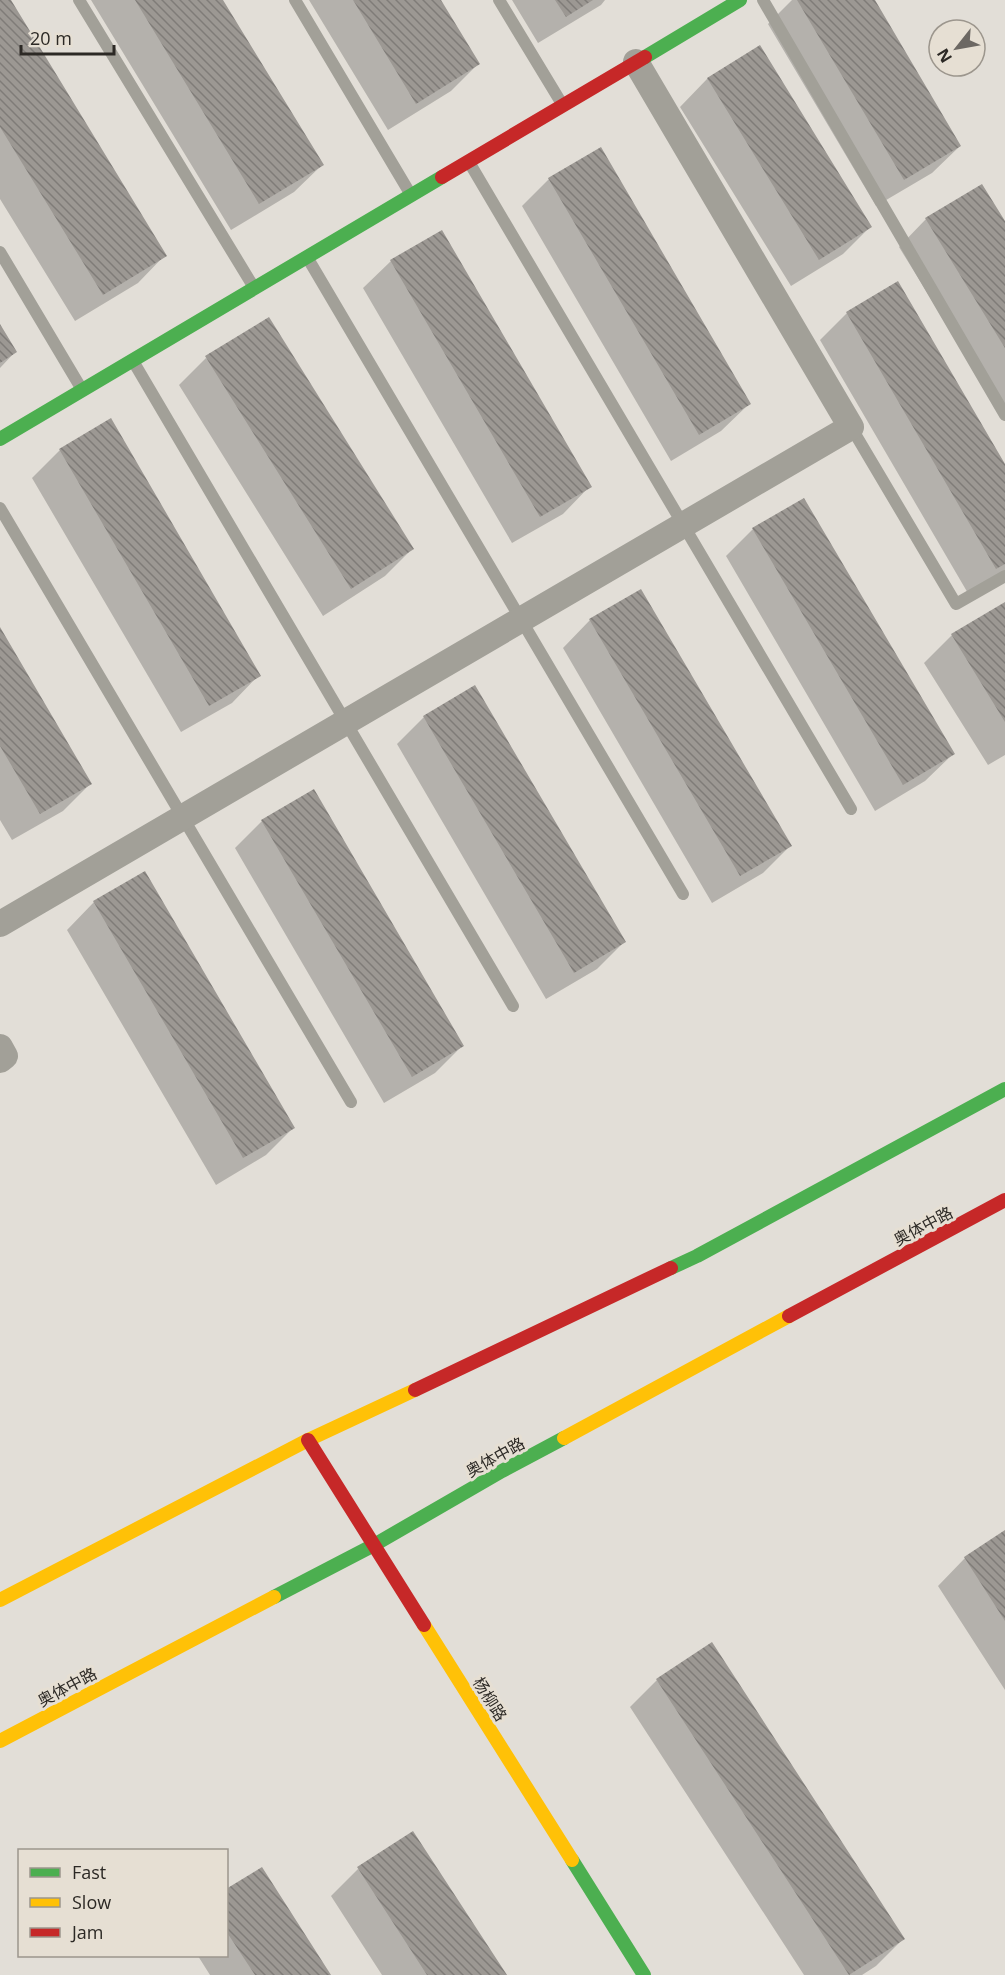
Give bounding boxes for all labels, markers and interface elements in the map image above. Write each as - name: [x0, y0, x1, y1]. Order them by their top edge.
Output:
- scale bar: [21, 18, 114, 56]
- north arrow: [927, 18, 987, 78]
- text: 20 m: [30, 26, 72, 50]
- text: N: [931, 44, 957, 67]
- street label: 奥体中路: [890, 1201, 956, 1251]
- street label: 奥体中路: [462, 1432, 528, 1482]
- street label: 奥体中路: [34, 1662, 100, 1712]
- street label: 杨柳路: [468, 1673, 512, 1725]
- legend: [18, 1849, 228, 1957]
- text: Fast: [72, 1860, 106, 1884]
- text: Slow: [72, 1890, 111, 1914]
- text: Jam: [70, 1920, 104, 1944]

